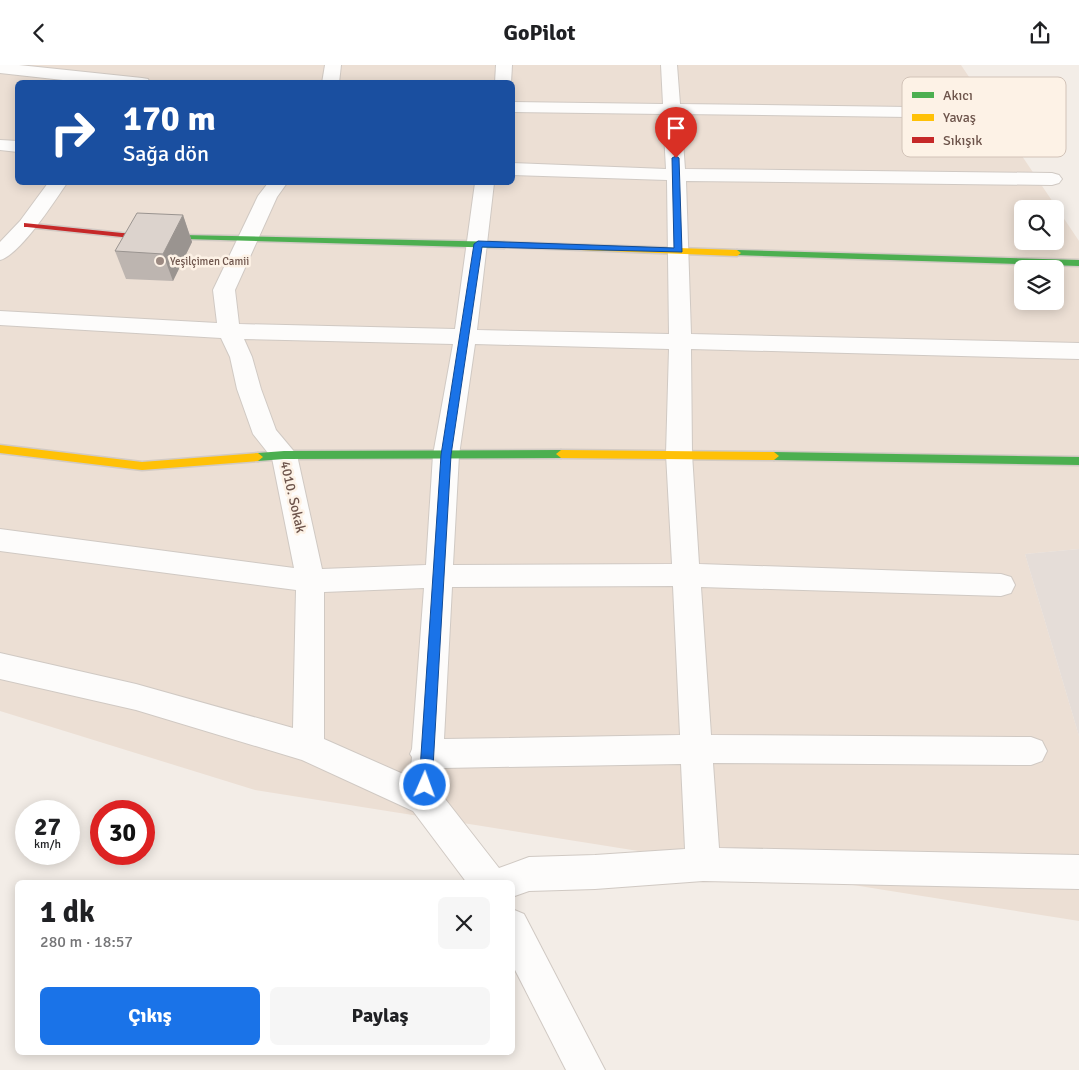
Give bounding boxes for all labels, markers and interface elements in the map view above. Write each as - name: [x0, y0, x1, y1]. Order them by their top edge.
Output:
- icon: back: [25, 19, 53, 47]
- text: GoPilot: [504, 19, 575, 46]
- icon: share: [1026, 19, 1054, 47]
- legend: [902, 77, 1066, 157]
- text: Akıcı: [943, 87, 973, 104]
- text: 170 m: [123, 97, 216, 140]
- icon: right: [40, 100, 105, 165]
- pin: [655, 107, 697, 158]
- text: Yavaş: [943, 109, 976, 126]
- icon: arrive: [662, 114, 690, 142]
- text: Sıkışık: [943, 132, 982, 149]
- text: Sağa dön: [123, 140, 209, 167]
- map controls: [1014, 200, 1064, 310]
- button: search: [1014, 200, 1064, 250]
- marker: Yeşilçimen Camii: [154, 255, 166, 267]
- place label: Yeşilçimen Camii: [170, 255, 249, 268]
- button: layers: [1014, 260, 1064, 310]
- street label: 4010. Sokak: [276, 459, 310, 535]
- position arrow: [398, 758, 450, 810]
- speed limit sign: 30: [90, 800, 155, 865]
- text: 27: [34, 811, 61, 842]
- text: km/h: [34, 837, 61, 852]
- text: 1 dk: [40, 894, 95, 931]
- button: close: [438, 897, 490, 949]
- text: 280 m · 18:57: [40, 932, 133, 952]
- button: Çıkış: [40, 987, 260, 1045]
- button: Paylaş: [270, 987, 490, 1045]

